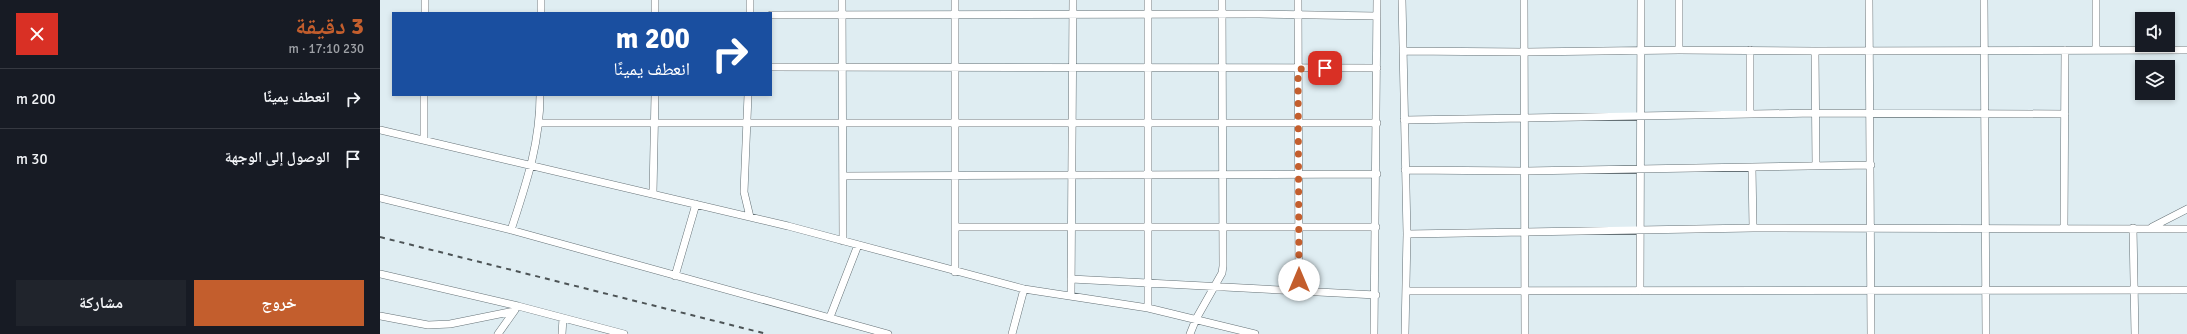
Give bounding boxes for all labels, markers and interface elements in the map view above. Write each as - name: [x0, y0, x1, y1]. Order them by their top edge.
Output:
- text: 3 دقيقة: [295, 11, 364, 41]
- map controls: [2135, 12, 2175, 100]
- button: sound: [2135, 12, 2175, 52]
- button: close: [16, 13, 58, 55]
- text: 200 m: [616, 22, 690, 56]
- icon: right: [704, 28, 756, 80]
- text: 230 m · 17:10: [288, 41, 364, 57]
- pin: [1308, 51, 1342, 85]
- icon: arrive: [1314, 57, 1336, 79]
- text: انعطف يمينًا: [613, 58, 690, 80]
- button: layers: [2135, 60, 2175, 100]
- text: انعطف يمينًا: [263, 88, 330, 106]
- icon: right: [342, 88, 364, 110]
- text: 200 m: [16, 90, 56, 108]
- text: الوصول إلى الوجهة: [225, 148, 330, 166]
- icon: arrive: [342, 148, 364, 170]
- text: 30 m: [16, 150, 47, 168]
- position arrow: [1278, 259, 1320, 301]
- button: مشاركة: [16, 280, 186, 326]
- button: خروج: [194, 280, 364, 326]

